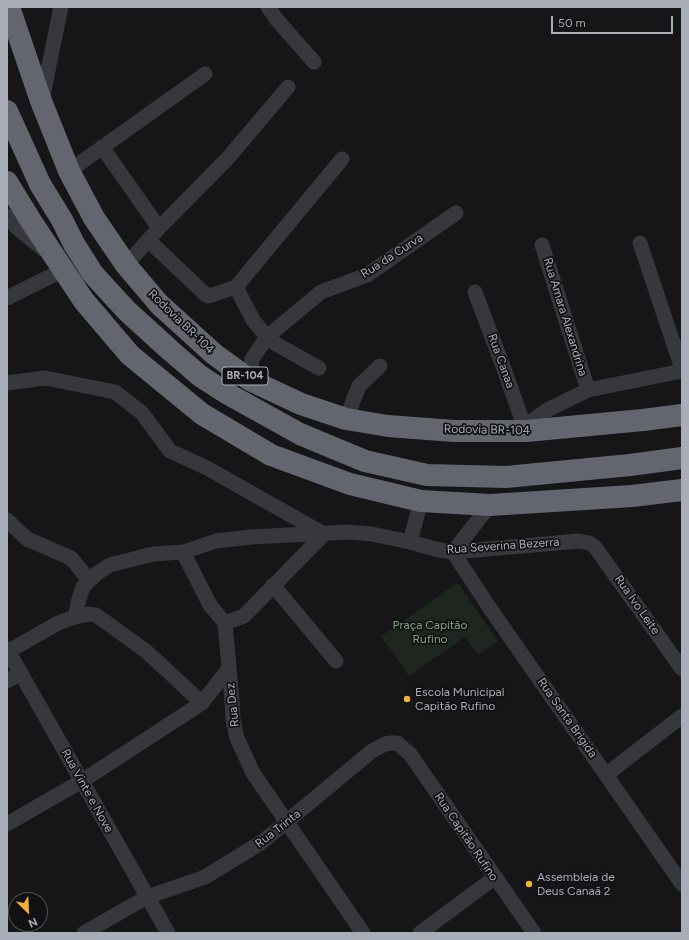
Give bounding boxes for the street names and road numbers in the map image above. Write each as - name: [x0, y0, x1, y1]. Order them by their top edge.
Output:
- street label: Rua da Curva: [358, 231, 426, 281]
- street label: Rua Amara Alexandrina: [540, 256, 590, 378]
- street label: Rodovia BR-104: [145, 287, 217, 357]
- street label: Rua Canaa: [484, 332, 518, 390]
- road number: BR-104: [222, 367, 268, 385]
- street label: Rodovia BR-104: [444, 422, 530, 438]
- street label: Rua Severina Bezerra: [446, 535, 560, 557]
- street label: Rua Ivo Leite: [611, 573, 663, 637]
- street label: Rua Santa Brigida: [534, 675, 600, 761]
- street label: Rua Dez: [224, 682, 242, 728]
- street label: Rua Vinte e Nove: [58, 747, 116, 835]
- street label: Rua Capitão Rufino: [431, 790, 501, 884]
- street label: Rua Trinta: [252, 807, 304, 851]

